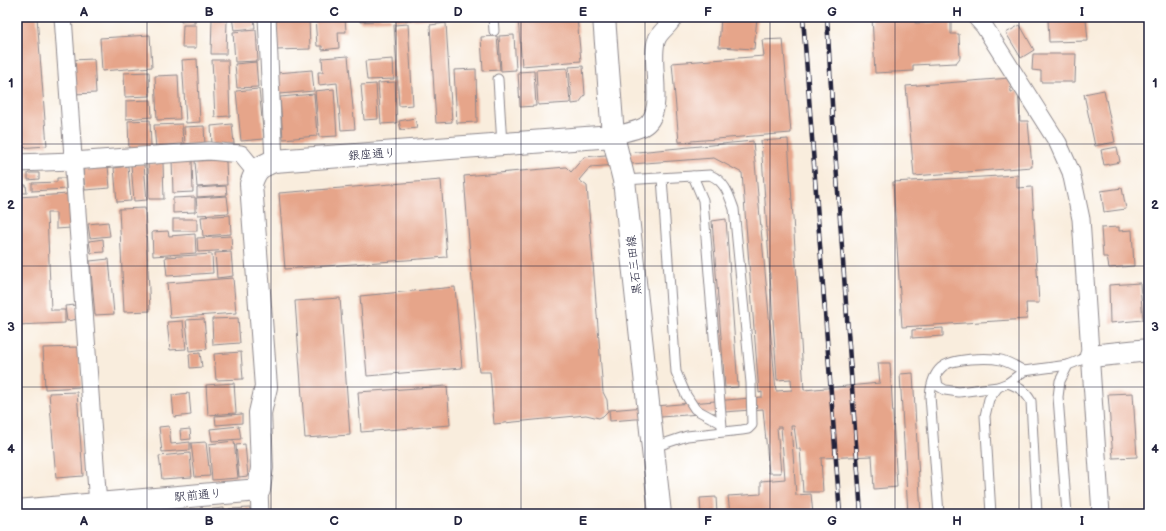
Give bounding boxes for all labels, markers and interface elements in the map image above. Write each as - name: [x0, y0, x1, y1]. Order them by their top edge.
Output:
- text: A: [79, 4, 88, 20]
- text: B: [204, 4, 214, 20]
- text: C: [329, 4, 339, 20]
- text: D: [453, 4, 463, 20]
- text: E: [579, 4, 588, 20]
- text: F: [704, 4, 712, 20]
- text: G: [827, 4, 837, 20]
- text: H: [952, 4, 962, 20]
- text: I: [1080, 4, 1084, 20]
- text: 1: [8, 75, 14, 91]
- text: 1: [1152, 75, 1158, 91]
- street label: 銀座通り: [348, 145, 397, 164]
- text: 2: [7, 197, 15, 213]
- text: 2: [1151, 197, 1159, 213]
- street label: 黒石三田線: [624, 234, 645, 296]
- text: 3: [7, 319, 15, 335]
- text: 3: [1151, 319, 1159, 335]
- text: 4: [7, 441, 15, 457]
- text: 4: [1151, 441, 1159, 457]
- street label: 駅前通り: [173, 486, 223, 505]
- text: A: [79, 513, 88, 529]
- text: B: [204, 513, 214, 529]
- text: C: [329, 513, 339, 529]
- text: D: [453, 513, 463, 529]
- text: E: [579, 513, 588, 529]
- text: F: [704, 513, 712, 529]
- text: G: [827, 513, 837, 529]
- text: H: [952, 513, 962, 529]
- text: I: [1080, 513, 1084, 529]

